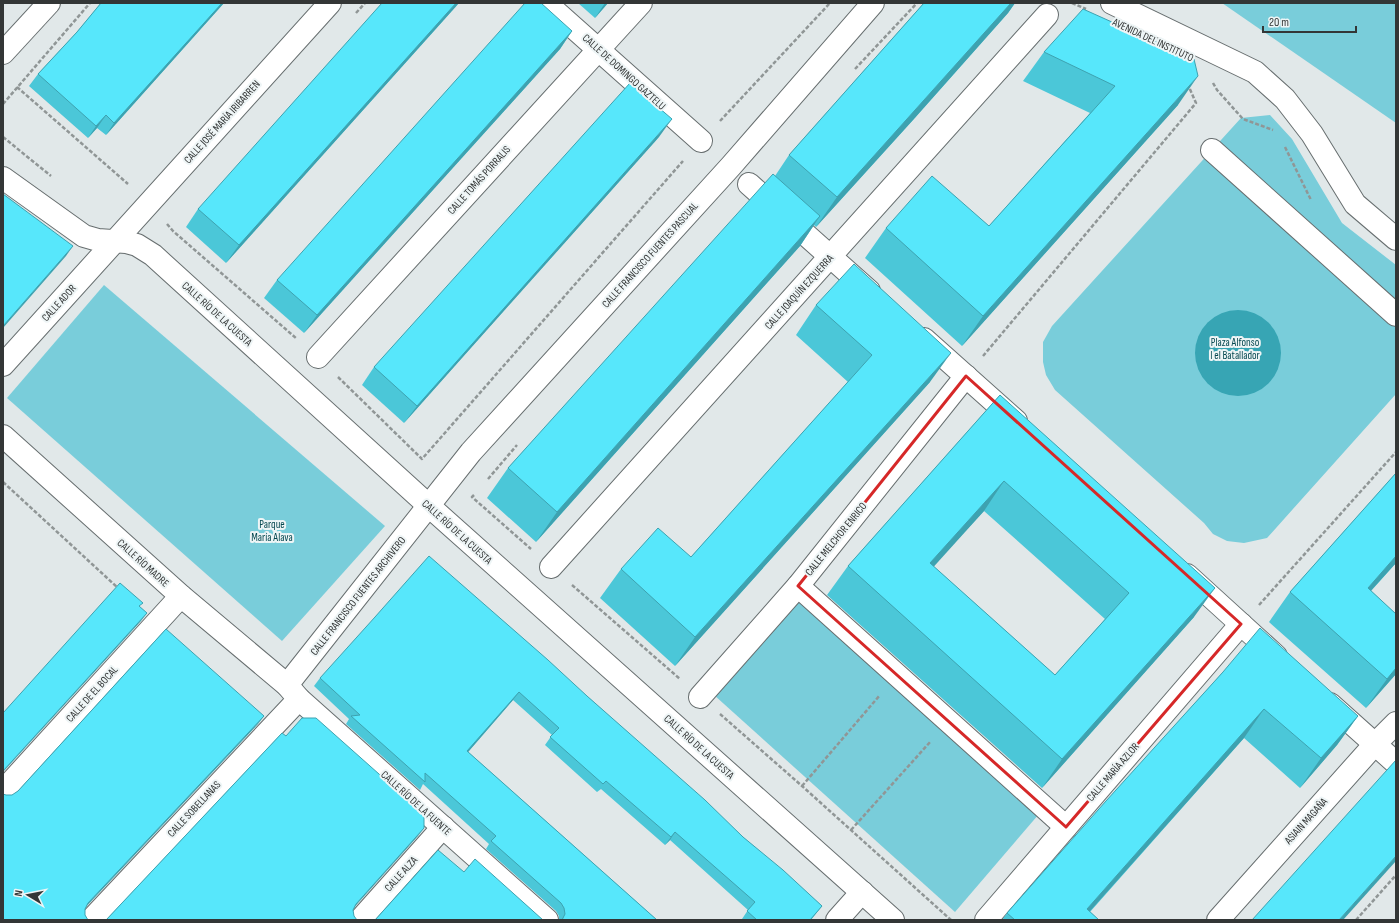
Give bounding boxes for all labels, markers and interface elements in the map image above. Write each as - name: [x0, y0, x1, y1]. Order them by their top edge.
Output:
- scale bar: [1263, 8, 1356, 34]
- street label: AVENIDA DEL INSTITUTO: [1109, 15, 1196, 64]
- text: 20 m: [1269, 15, 1289, 30]
- street label: CALLE DE DOMINGO GAZTELU: [580, 31, 668, 113]
- street label: CALLE JOSÉ MARÍA IRIBARREN: [181, 78, 263, 166]
- street label: CALLE TOMÁS PORRALIS: [445, 143, 513, 217]
- street label: CALLE FRANCISCO FUENTES PASCUAL: [599, 200, 701, 310]
- street label: CALLE JOAQUÍN EZQUERRA: [762, 252, 836, 332]
- street label: CALLE RÍO DE LA CUESTA: [179, 279, 255, 349]
- street label: CALLE ADOR: [39, 282, 79, 324]
- park label: Plaza Alfonso I el Batallador: [1210, 336, 1260, 362]
- street label: CALLE RÍO DE LA CUESTA: [419, 497, 495, 567]
- street label: CALLE MELCHOR ENRICO: [802, 500, 870, 578]
- park label: Parque María Alava: [251, 518, 293, 544]
- street label: CALLE FRANCISCO FUENTES ARCHIVERO: [308, 534, 408, 658]
- street label: CALLE RÍO MADRE: [114, 536, 172, 590]
- street label: CALLE DE EL BOCAL: [63, 663, 121, 725]
- street label: CALLE RÍO DE LA CUESTA: [661, 712, 737, 782]
- street label: CALLE MARÍA AZLOR: [1084, 740, 1142, 804]
- street label: CALLE RÍO DE LA FUENTE: [378, 768, 454, 838]
- street label: CALLE SOBELLANAS: [165, 778, 224, 840]
- street label: ASIAIN MAGAÑA: [1280, 794, 1330, 848]
- street label: CALLE ALZA: [382, 854, 420, 894]
- north arrow: [8, 875, 48, 915]
- text: N: [12, 889, 26, 897]

